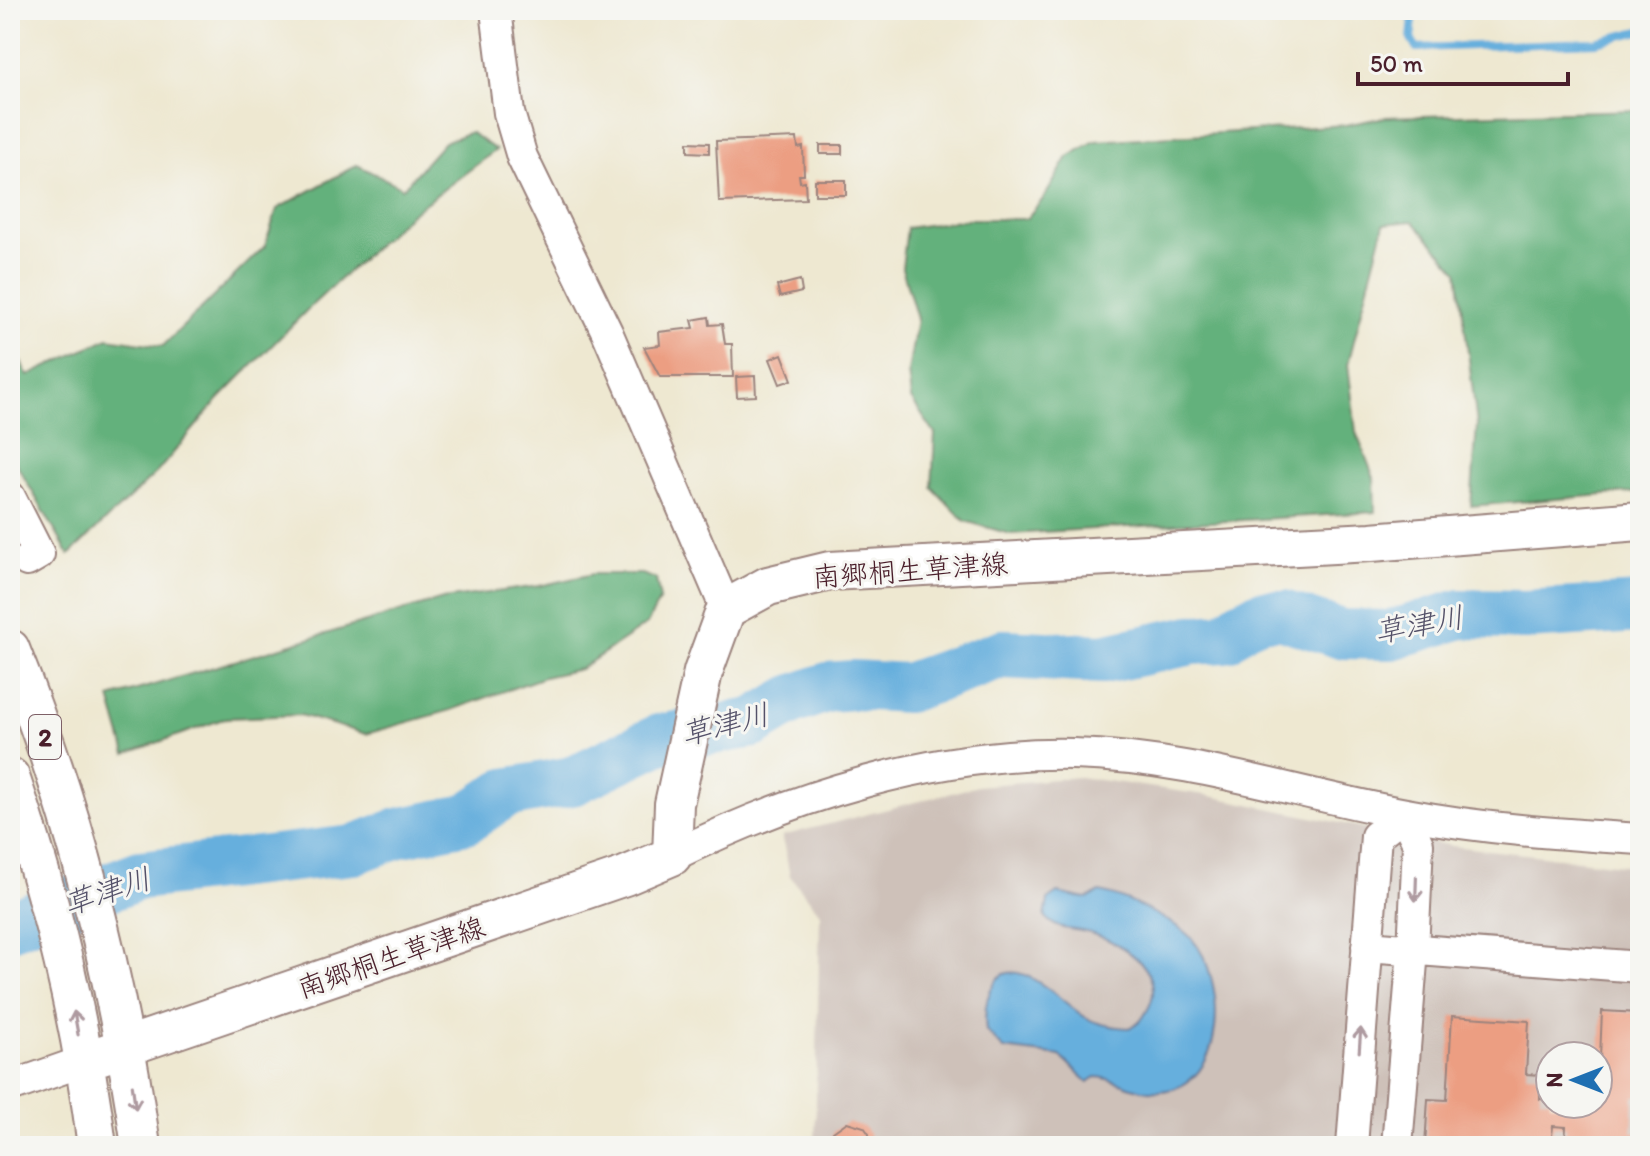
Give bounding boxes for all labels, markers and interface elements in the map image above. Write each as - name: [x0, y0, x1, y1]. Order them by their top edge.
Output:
- scale bar: [1358, 36, 1568, 86]
- text: 50 m: [1370, 49, 1423, 78]
- street label: 南郷桐生草津線: [811, 546, 1009, 594]
- water label: 草津川: [1371, 598, 1467, 650]
- water label: 草津川: [677, 695, 773, 753]
- road number: 2: [29, 715, 61, 759]
- water label: 草津川: [58, 859, 156, 923]
- one-way arrow: [1408, 875, 1423, 902]
- street label: 南郷桐生草津線: [293, 909, 489, 1005]
- one-way arrow: [67, 1011, 82, 1036]
- one-way arrow: [1353, 1027, 1368, 1054]
- north arrow: [1534, 1040, 1614, 1120]
- text: N: [1541, 1073, 1568, 1087]
- one-way arrow: [127, 1084, 142, 1109]

